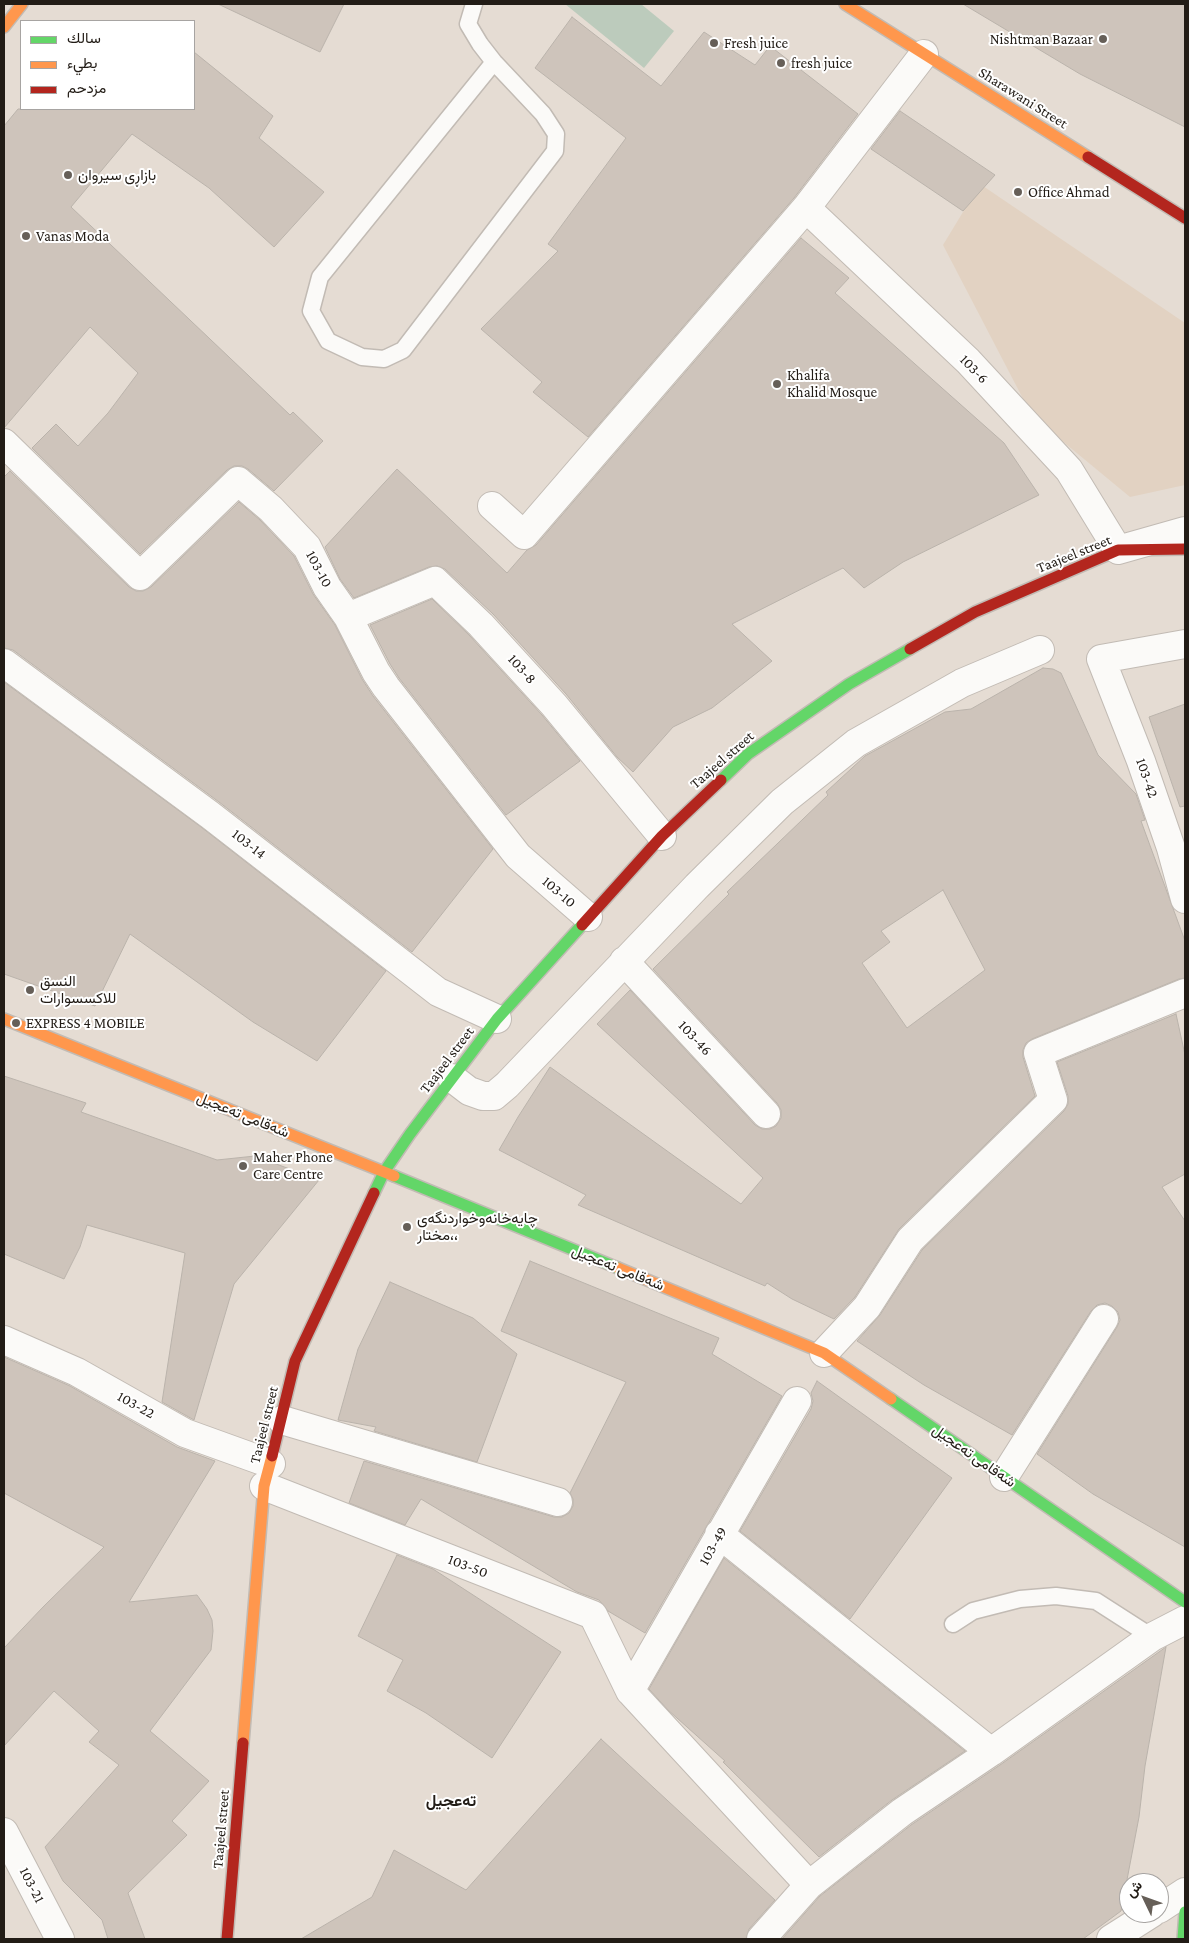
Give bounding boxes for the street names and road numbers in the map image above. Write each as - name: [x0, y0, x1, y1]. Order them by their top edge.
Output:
- street label: Sharawani Street: [975, 63, 1071, 133]
- street label: 103-6: [956, 351, 992, 387]
- street label: Taajeel street: [1034, 531, 1114, 577]
- street label: 103-10: [302, 547, 336, 591]
- street label: 103-8: [504, 650, 540, 688]
- street label: Taajeel street: [686, 727, 758, 793]
- street label: 103-42: [1132, 756, 1162, 800]
- street label: 103-14: [228, 825, 270, 863]
- street label: 103-10: [538, 872, 580, 912]
- street label: 103-46: [674, 1017, 716, 1059]
- street label: Taajeel street: [416, 1023, 478, 1097]
- street label: شەقامی تەعجیل: [194, 1088, 292, 1142]
- street label: شەقامی تەعجیل: [569, 1241, 667, 1295]
- street label: Taajeel street: [246, 1384, 282, 1466]
- street label: 103-22: [114, 1387, 158, 1423]
- street label: شەقامی تەعجیل: [929, 1421, 1019, 1491]
- street label: 103-49: [695, 1524, 731, 1568]
- street label: 103-50: [445, 1550, 491, 1582]
- street label: Taajeel street: [209, 1789, 233, 1869]
- street label: 103-21: [15, 1864, 49, 1906]

